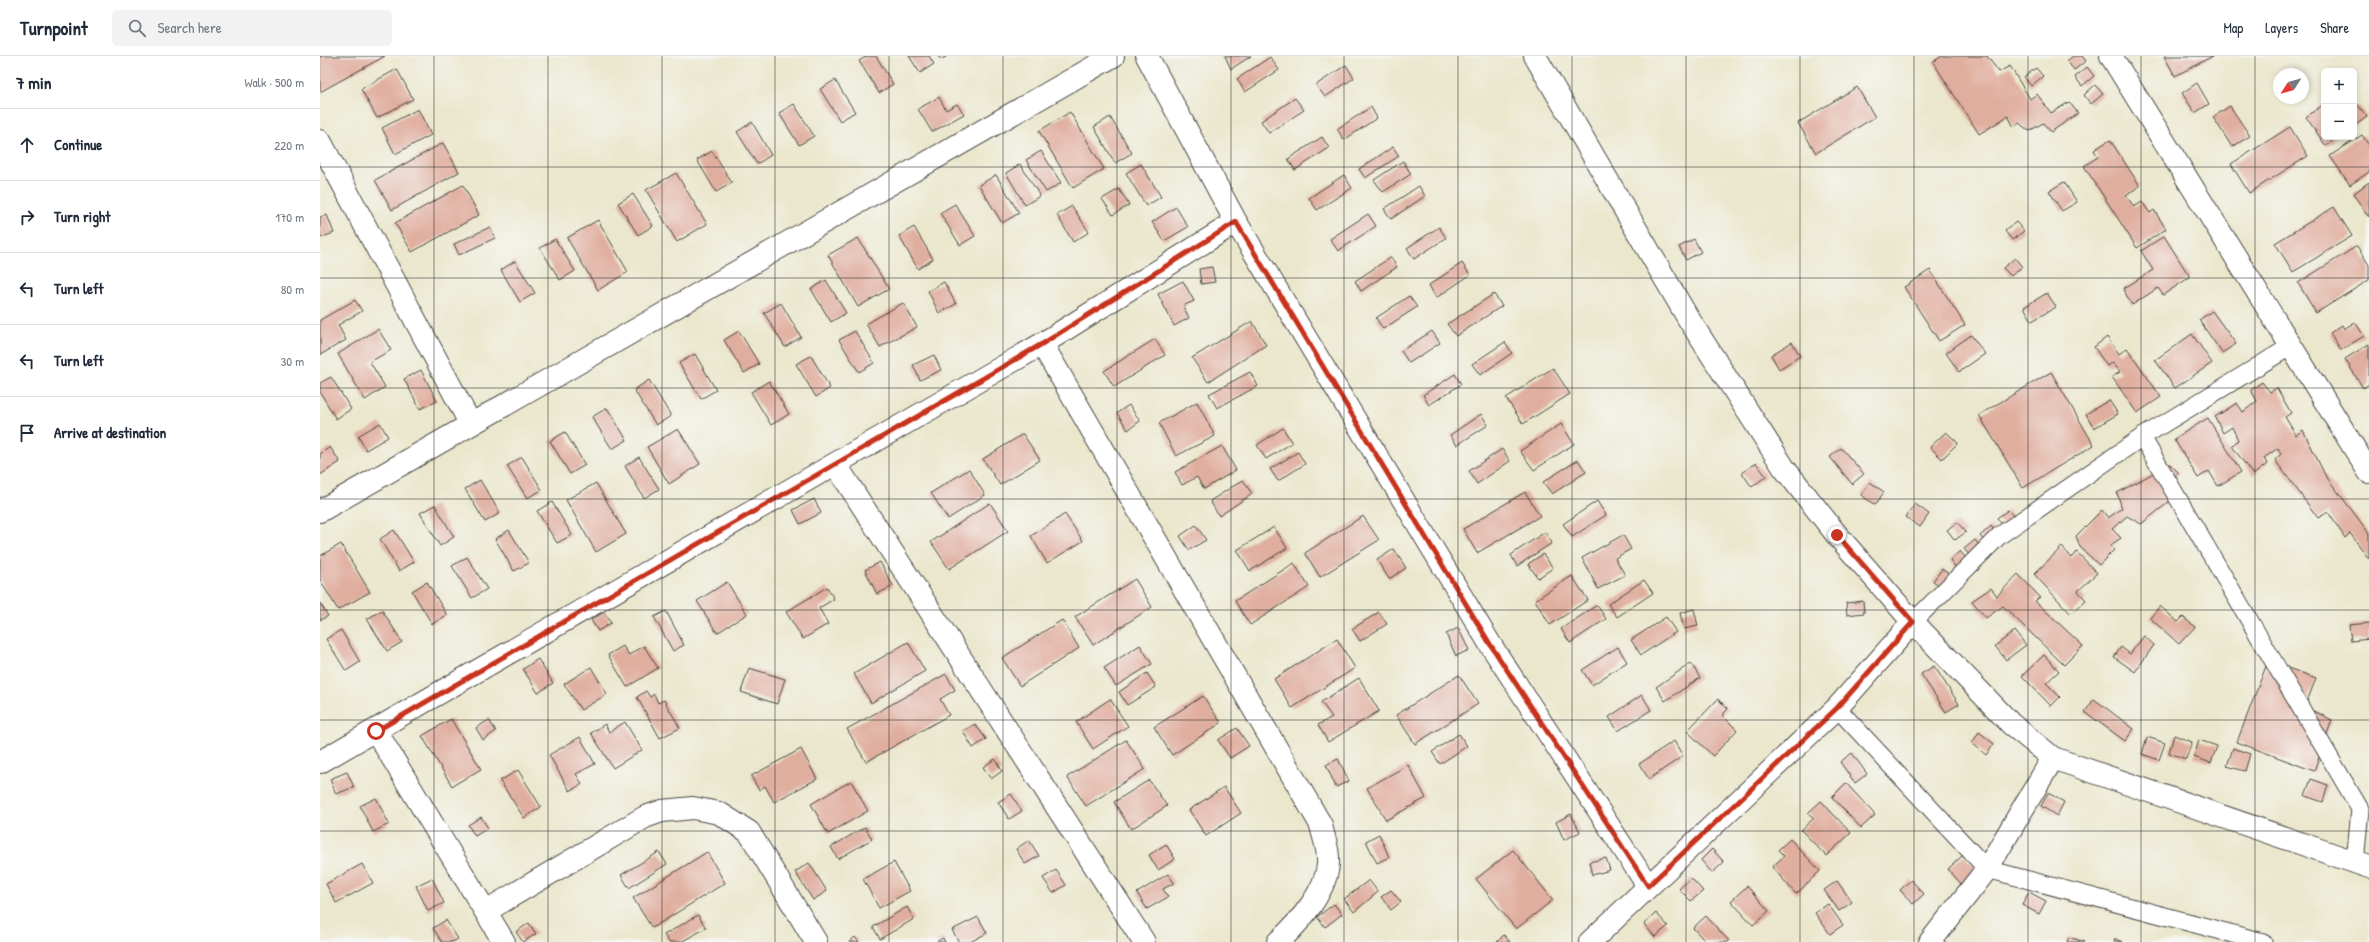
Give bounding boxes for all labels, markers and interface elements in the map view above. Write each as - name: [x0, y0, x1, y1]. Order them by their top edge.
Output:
- search box: [112, 10, 392, 46]
- text: Turnpoint: [20, 15, 88, 41]
- icon: search: [126, 17, 148, 39]
- text: Search here: [158, 17, 222, 38]
- text: Map: [2223, 18, 2243, 37]
- text: Layers: [2265, 18, 2298, 37]
- text: Share: [2320, 18, 2349, 37]
- north arrow: [2273, 68, 2309, 104]
- map controls: [2321, 68, 2357, 140]
- button: +: [2321, 68, 2357, 104]
- text: 7 min: [16, 71, 51, 94]
- text: Walk · 500 m: [244, 73, 304, 91]
- button: −: [2321, 104, 2357, 140]
- icon: ahead: [16, 134, 38, 156]
- text: Continue: [54, 134, 102, 155]
- text: 220 m: [274, 136, 304, 154]
- icon: right: [16, 206, 38, 228]
- text: Turn right: [54, 206, 110, 227]
- text: 170 m: [275, 208, 304, 226]
- icon: left: [16, 278, 38, 300]
- text: Turn left: [54, 278, 104, 299]
- text: 80 m: [281, 280, 304, 298]
- icon: left: [16, 350, 38, 372]
- text: Turn left: [54, 350, 104, 371]
- text: 30 m: [281, 352, 304, 370]
- icon: arrive: [16, 422, 38, 444]
- text: Arrive at destination: [54, 422, 166, 443]
- route end: [1828, 526, 1846, 544]
- route start: [367, 722, 385, 740]

